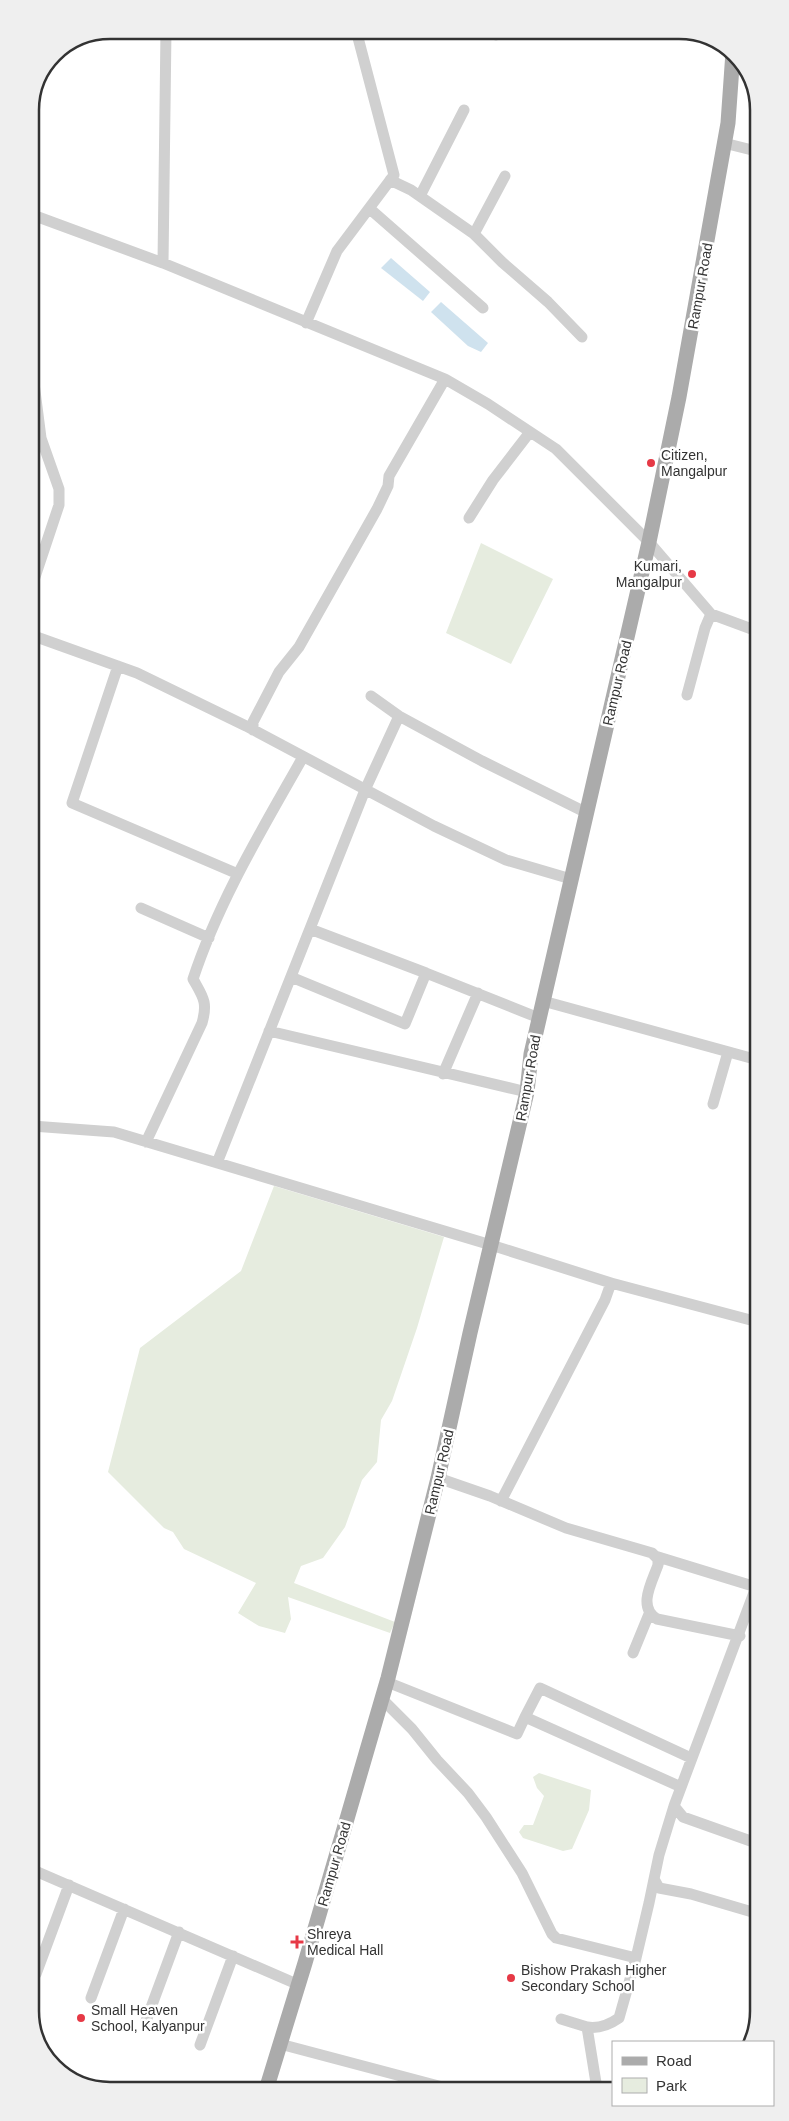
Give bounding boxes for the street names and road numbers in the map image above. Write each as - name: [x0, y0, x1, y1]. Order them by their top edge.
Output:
- street label: Rampur Road: [685, 242, 715, 330]
- street label: Rampur Road: [599, 639, 635, 727]
- street label: Rampur Road: [513, 1034, 543, 1122]
- street label: Rampur Road: [421, 1428, 457, 1516]
- street label: Rampur Road: [314, 1820, 354, 1908]

